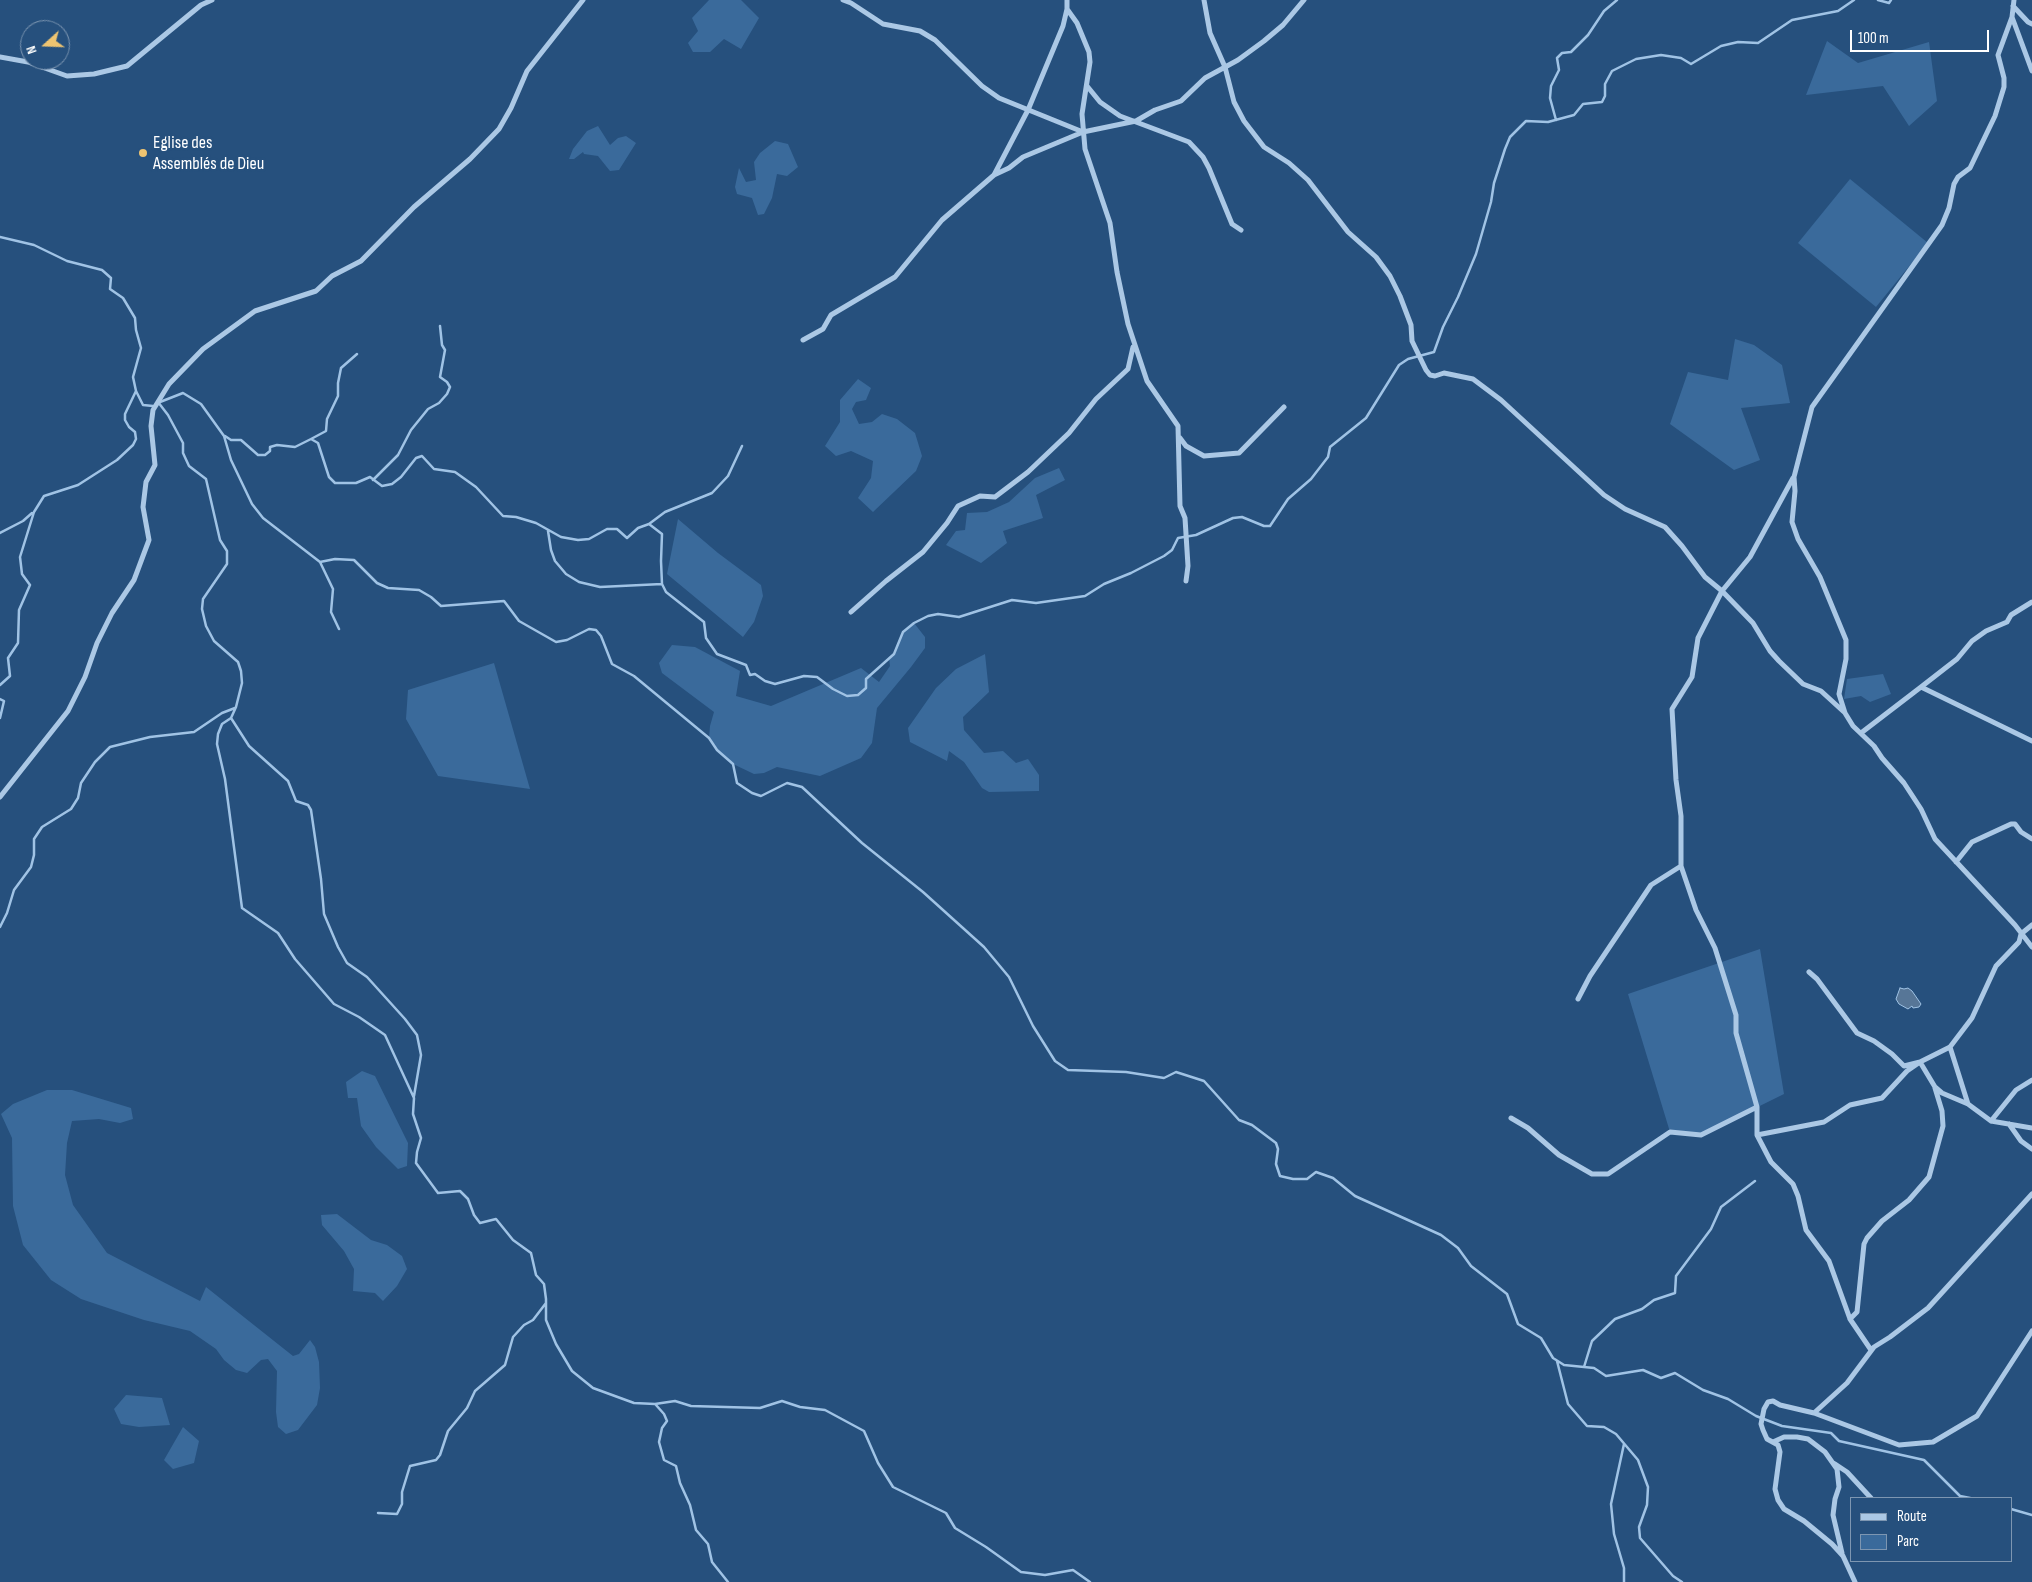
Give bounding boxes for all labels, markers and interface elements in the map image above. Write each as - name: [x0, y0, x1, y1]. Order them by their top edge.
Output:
- north arrow: [20, 20, 70, 70]
- scale bar: [1852, 20, 1991, 52]
- text: 100 m: [1858, 29, 1889, 48]
- text: N: [22, 44, 41, 56]
- place label: Eglise des Assemblés de Dieu: [153, 132, 264, 174]
- marker: Eglise des Assemblés de Dieu: [137, 147, 149, 159]
- legend: [1850, 1497, 2012, 1562]
- text: Route: [1897, 1507, 1927, 1526]
- text: Parc: [1897, 1532, 1919, 1551]

